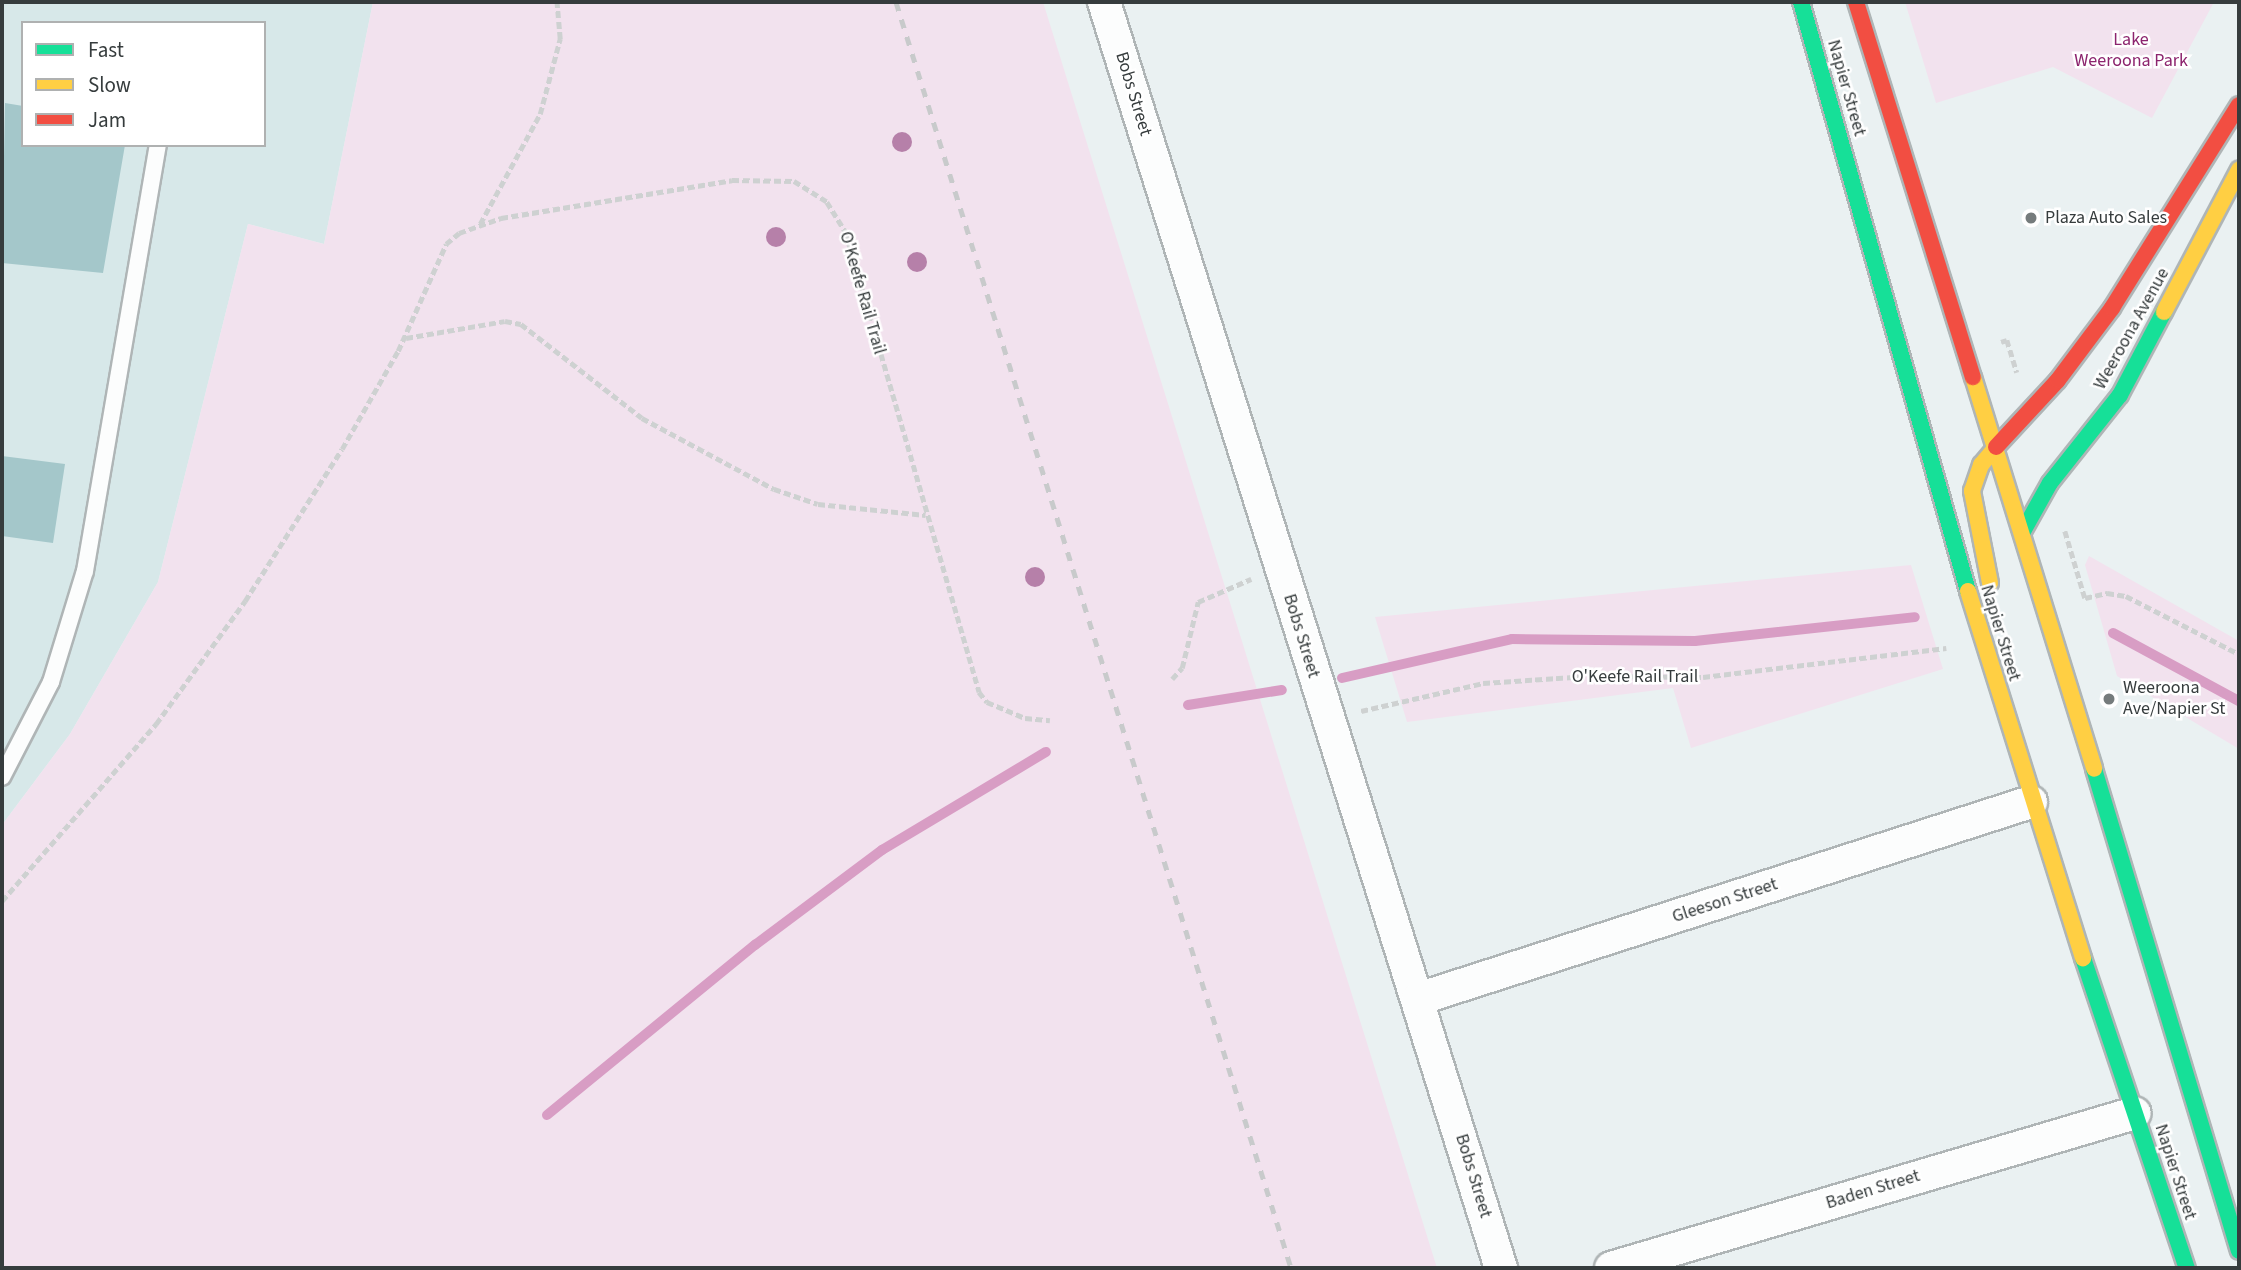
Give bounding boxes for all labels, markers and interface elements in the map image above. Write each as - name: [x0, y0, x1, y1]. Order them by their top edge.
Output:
- legend: [21, 21, 266, 147]
- park label: Lake Weeroona Park: [2074, 30, 2188, 72]
- text: Fast: [88, 35, 124, 65]
- street label: Napier Street: [1822, 37, 1870, 139]
- street label: Bobs Street: [1110, 49, 1156, 139]
- text: Slow: [88, 70, 131, 100]
- text: Jam: [88, 105, 126, 135]
- place label: Plaza Auto Sales: [2045, 207, 2167, 229]
- marker: Plaza Auto Sales: [2023, 210, 2039, 226]
- street label: O'Keefe Rail Trail: [834, 229, 890, 357]
- street label: Weeroona Avenue: [2090, 264, 2174, 394]
- street label: Napier Street: [1975, 583, 2025, 683]
- street label: Bobs Street: [1278, 591, 1324, 681]
- street label: O'Keefe Rail Trail: [1572, 666, 1698, 688]
- place label: Weeroona Ave/Napier St: [2123, 678, 2225, 720]
- marker: Weeroona Ave/Napier St: [2101, 691, 2117, 707]
- street label: Gleeson Street: [1670, 874, 1780, 928]
- street label: Napier Street: [2149, 1122, 2201, 1222]
- street label: Bobs Street: [1450, 1131, 1496, 1221]
- street label: Baden Street: [1823, 1165, 1923, 1215]

